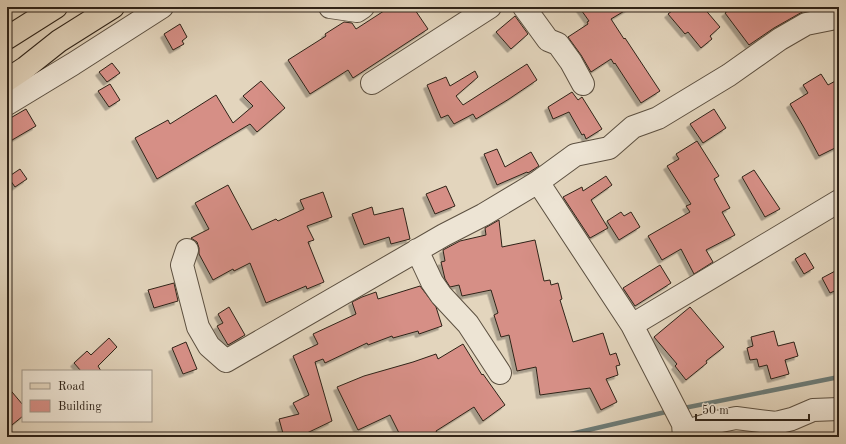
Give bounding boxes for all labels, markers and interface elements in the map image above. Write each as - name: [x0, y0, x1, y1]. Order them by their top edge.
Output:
- legend: [22, 370, 152, 422]
- text: Road: [58, 381, 85, 393]
- scale bar: [696, 396, 809, 422]
- text: Building: [58, 401, 102, 413]
- text: 50 m: [702, 404, 729, 417]

